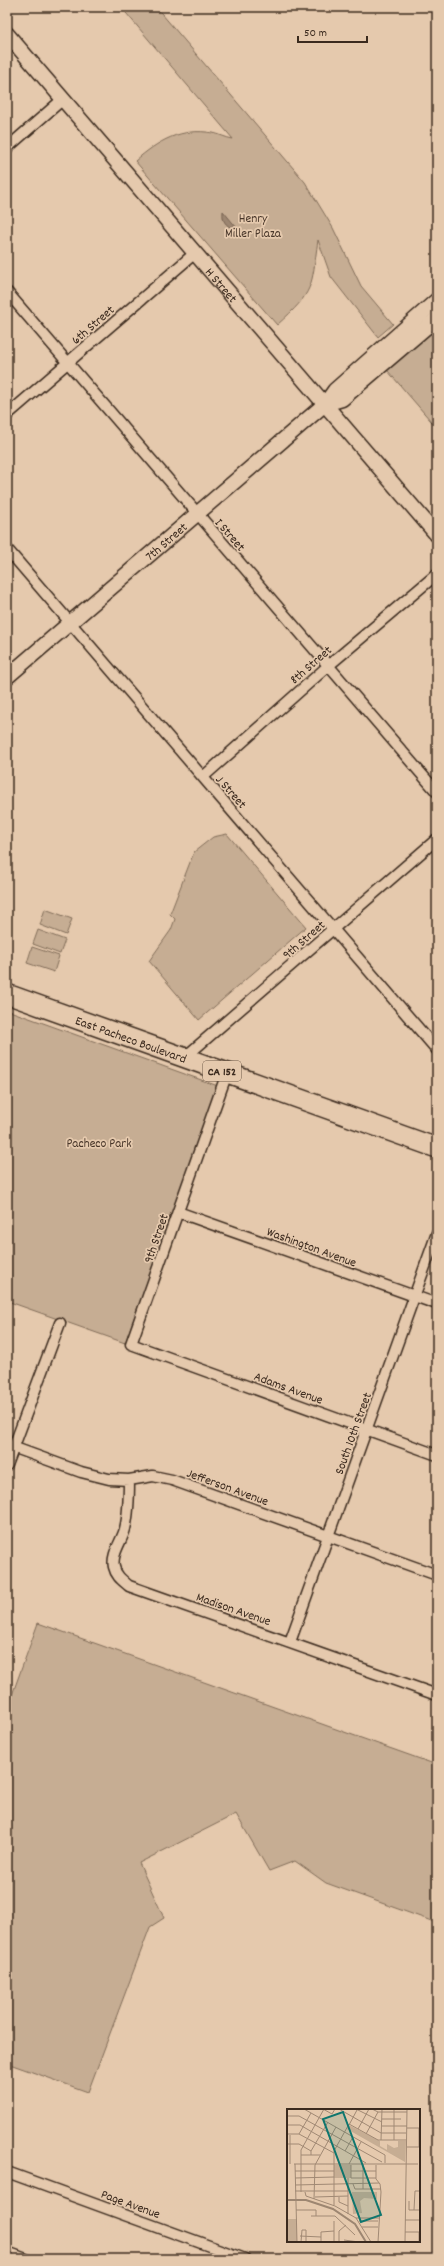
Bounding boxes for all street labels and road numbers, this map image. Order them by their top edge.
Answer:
street label: H Street [199,264,241,308]
street label: 6th Street [68,302,120,350]
street label: I Street [209,515,249,557]
street label: 7th Street [142,519,193,566]
street label: 8th Street [286,642,337,690]
street label: J Street [210,772,250,814]
street label: 9th Street [279,917,330,965]
street label: East Pacheco Boulevard [72,1012,189,1070]
road number: CA 152 [203,1061,241,1081]
street label: 9th Street [140,1211,175,1266]
street label: Washington Avenue [264,1223,359,1273]
street label: Adams Avenue [251,1368,326,1411]
street label: South 10th Street [331,1390,378,1478]
street label: Jefferson Avenue [184,1465,271,1512]
street label: Madison Avenue [193,1589,273,1632]
street label: Page Avenue [98,2186,163,2225]

